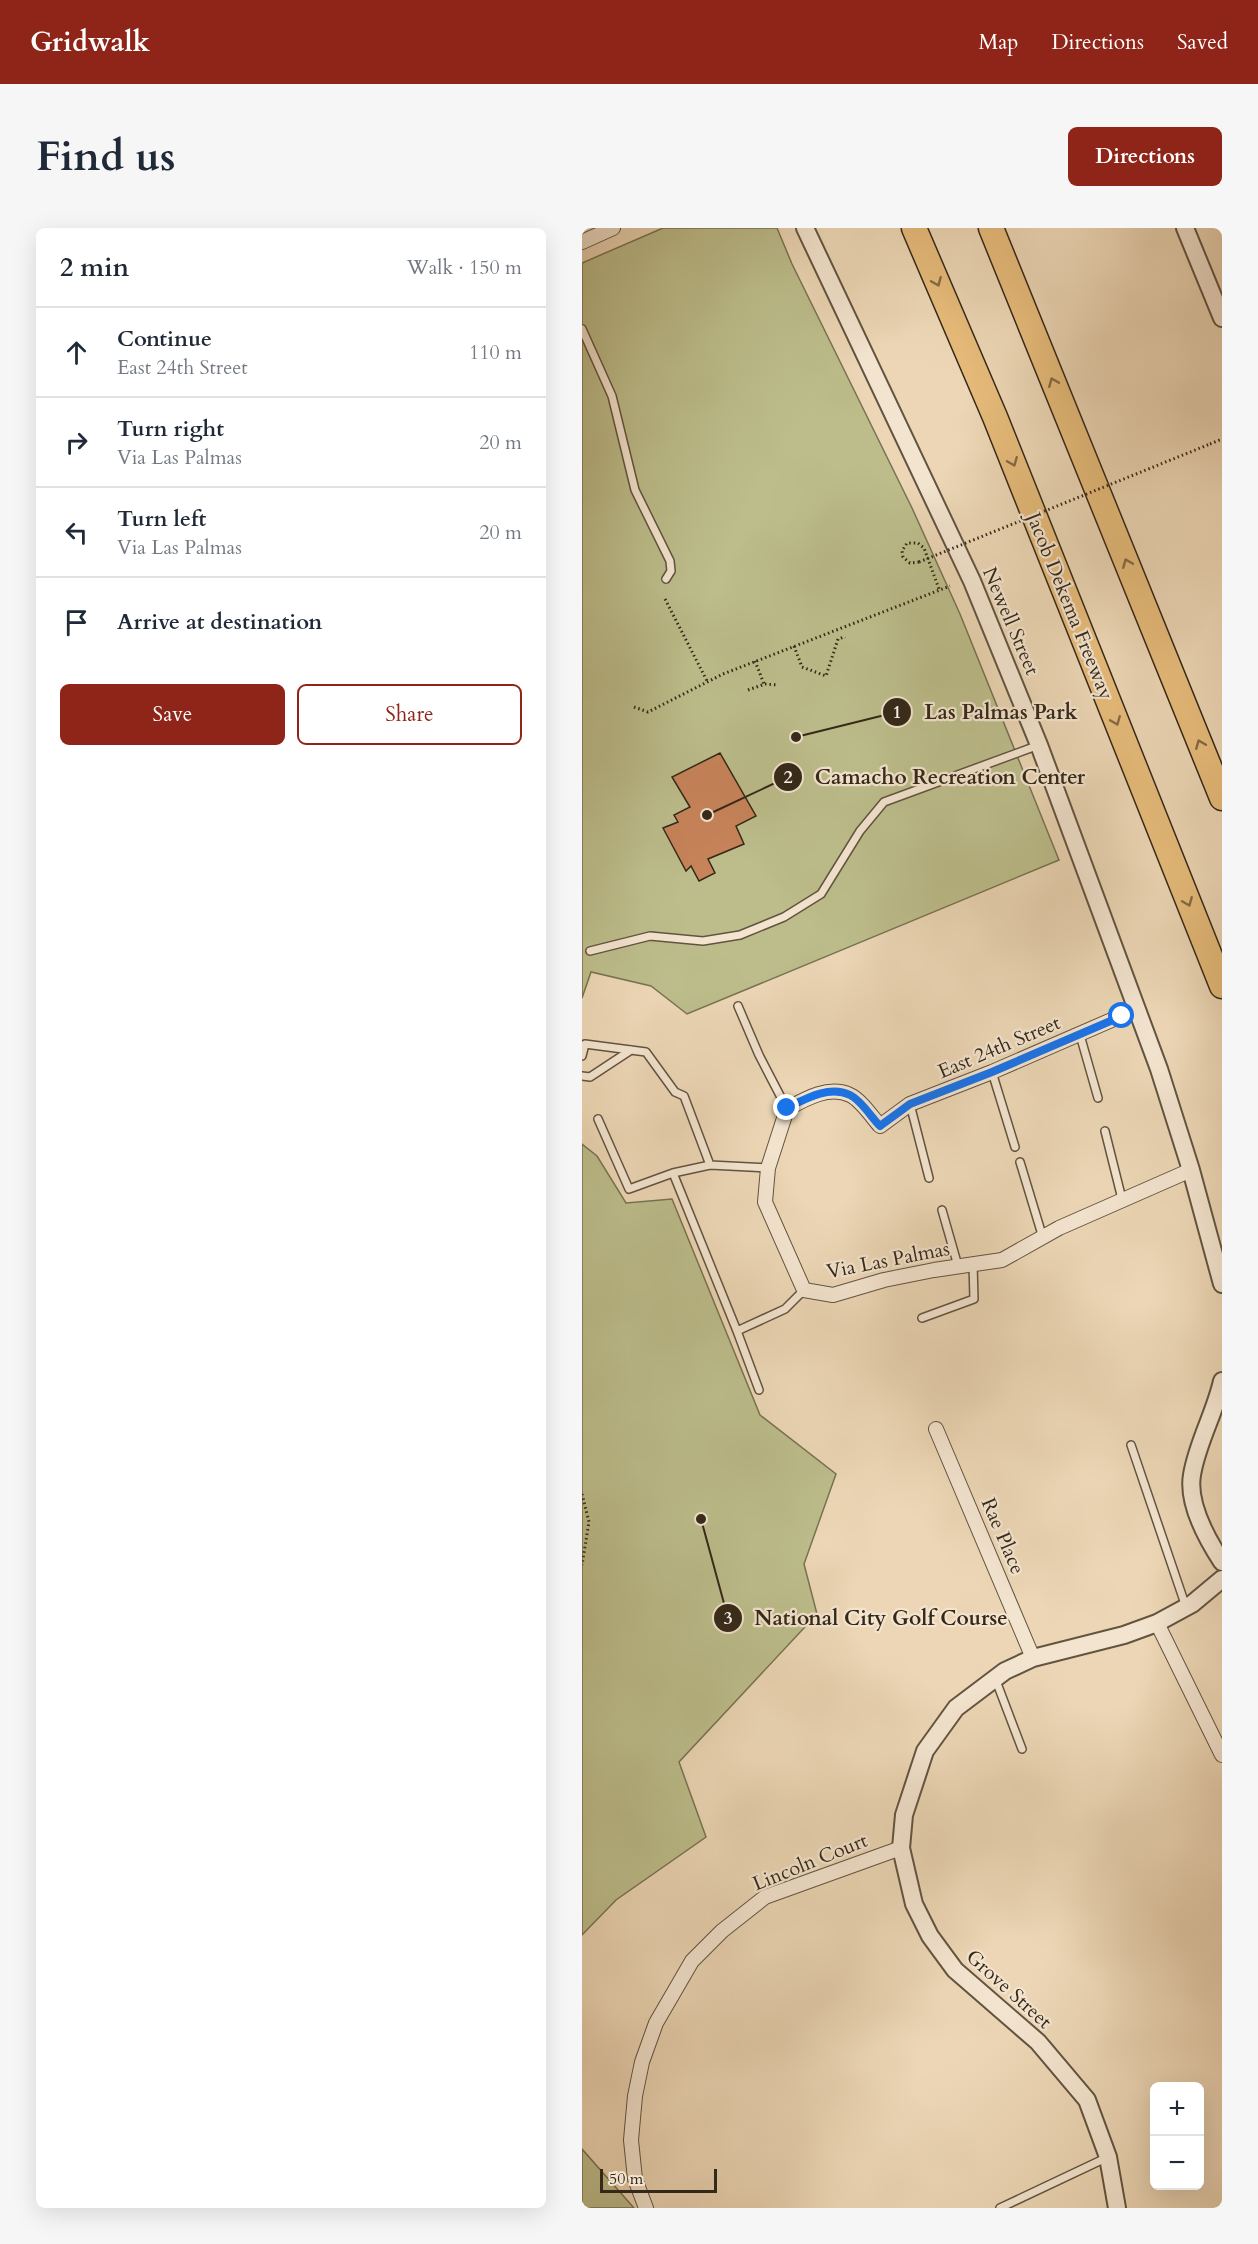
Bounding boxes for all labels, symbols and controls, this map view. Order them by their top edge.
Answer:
text: Gridwalk [30,23,150,61]
text: Map [978,28,1018,57]
text: Directions [1051,28,1144,57]
text: Saved [1177,28,1228,57]
button: Directions [1068,127,1222,186]
text: Find us [36,128,176,185]
text: 2 min [60,250,129,285]
text: Walk · 150 m [407,254,522,281]
one-way arrow [930,275,942,286]
text: Continue [117,324,212,354]
icon: ahead [60,336,93,369]
text: 110 m [469,339,522,366]
text: East 24th Street [117,354,248,381]
one-way arrow [1048,378,1060,389]
text: Turn right [117,414,224,444]
icon: right [60,426,93,459]
text: 20 m [479,429,522,456]
text: Via Las Palmas [117,444,242,471]
one-way arrow [1005,456,1018,466]
text: Turn left [117,504,206,534]
street label: Jacob Dekema Freeway [1019,506,1120,704]
icon: left [60,516,93,549]
text: 20 m [479,519,522,546]
text: Via Las Palmas [117,534,242,561]
one-way arrow [1122,558,1134,569]
street label: Newell Street [976,563,1046,680]
icon: arrive [60,606,93,639]
text: Arrive at destination [117,607,322,637]
button: Save [60,684,285,745]
button: Share [297,684,522,745]
callout: Las Palmas Park [882,692,1090,731]
text: Las Palmas Park [924,698,1078,727]
text: 1 [892,700,902,725]
one-way arrow [1109,715,1121,726]
one-way arrow [1195,739,1207,750]
callout: Camacho Recreation Center [773,757,1098,796]
text: Camacho Recreation Center [815,763,1086,792]
text: 2 [783,765,793,790]
one-way arrow [1181,896,1193,907]
route start [1108,1002,1134,1028]
street label: East 24th Street [934,1009,1065,1085]
route end [773,1094,799,1120]
street label: Via Las Palmas [824,1235,952,1285]
street label: Rae Place [975,1494,1031,1578]
callout: National City Golf Course [713,1598,1020,1637]
text: National City Golf Course [754,1604,1008,1633]
text: 3 [723,1606,733,1631]
street label: Lincoln Court [749,1826,872,1897]
street label: Grove Street [960,1943,1058,2035]
map controls [1150,2082,1204,2190]
button: + [1150,2082,1204,2136]
button: − [1150,2136,1204,2190]
scale bar [600,2166,717,2194]
text: 50 m [609,2168,643,2190]

